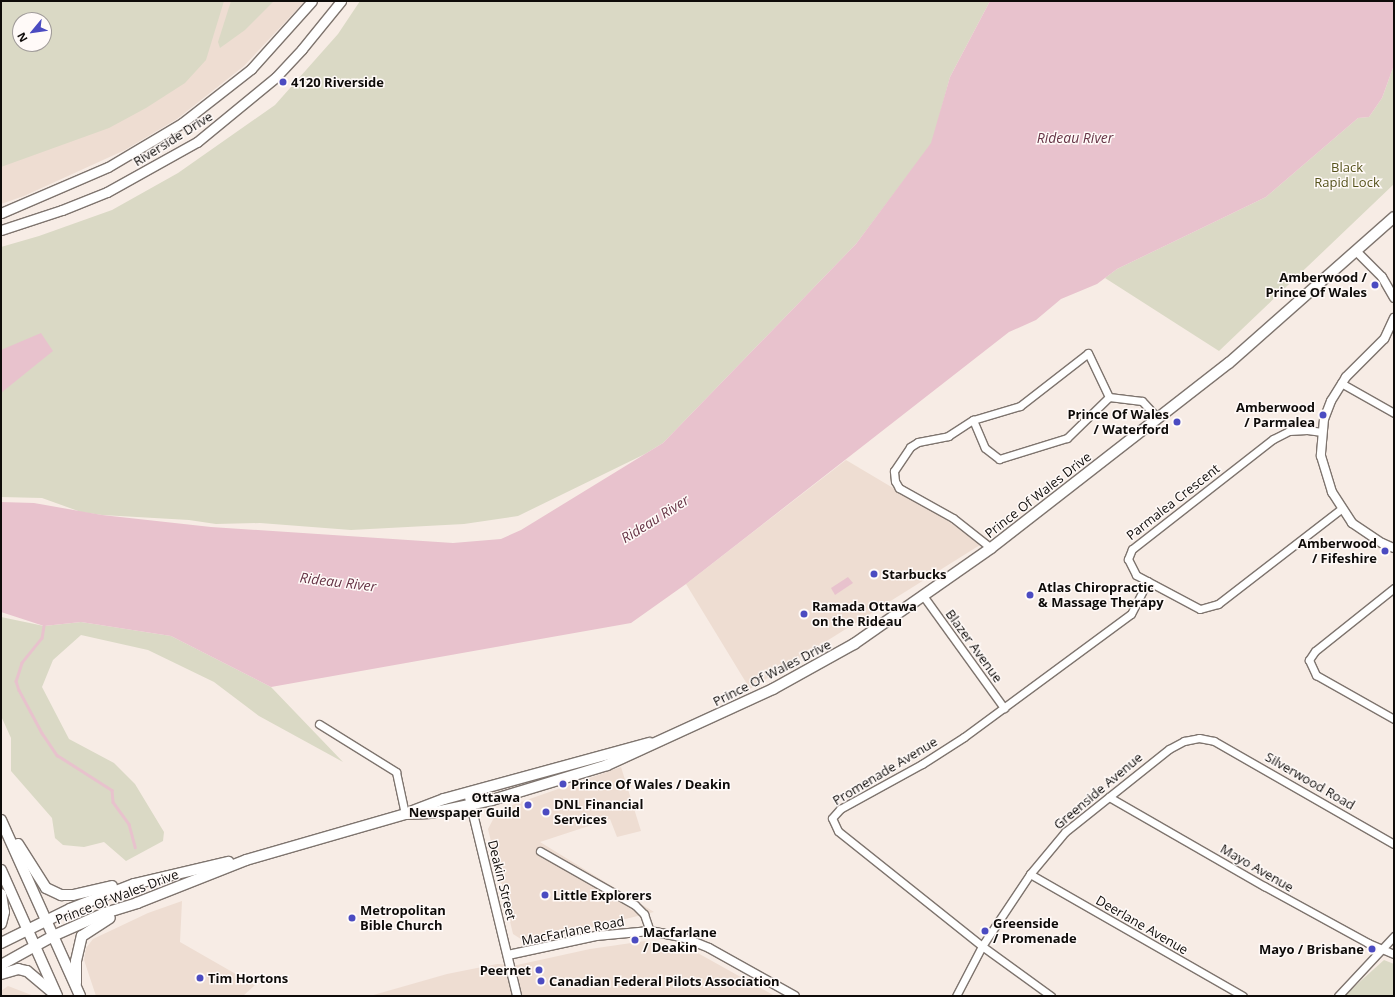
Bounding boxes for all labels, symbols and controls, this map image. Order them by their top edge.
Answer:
north arrow [12,12,52,52]
text: N [13,30,31,45]
place label: 4120 Riverside [291,74,384,90]
marker: 4120 Riverside [278,77,288,87]
street label: Riverside Drive [131,108,215,170]
water label: Rideau River [1037,130,1113,146]
park label: Black Rapid Lock [1314,160,1380,191]
place label: Amberwood / Prince Of Wales [1265,270,1367,301]
marker: Amberwood / Prince Of Wales [1370,280,1380,290]
place label: Amberwood / Parmalea [1236,400,1315,431]
place label: Prince Of Wales / Waterford [1067,407,1169,438]
marker: Amberwood / Parmalea [1318,410,1328,420]
marker: Prince Of Wales / Waterford [1172,417,1182,427]
street label: Prince Of Wales Drive [982,449,1094,541]
street label: Parmalea Crescent [1123,461,1223,543]
water label: Rideau River [618,492,692,546]
place label: Amberwood / Fifeshire [1298,536,1377,567]
marker: Amberwood / Fifeshire [1380,546,1390,556]
place label: Starbucks [882,566,947,582]
water label: Rideau River [299,569,377,595]
marker: Starbucks [869,569,879,579]
place label: Atlas Chiropractic & Massage Therapy [1038,580,1164,611]
marker: Atlas Chiropractic & Massage Therapy [1025,590,1035,600]
place label: Ramada Ottawa on the Rideau [812,599,917,630]
street label: Blazer Avenue [942,607,1006,685]
marker: Ramada Ottawa on the Rideau [799,609,809,619]
street label: Prince Of Wales Drive [710,636,834,710]
street label: Promenade Avenue [830,734,940,808]
street label: Greenside Avenue [1051,749,1145,833]
street label: Silverwood Road [1262,749,1358,813]
place label: Prince Of Wales / Deakin [571,776,730,792]
marker: Prince Of Wales / Deakin [558,779,568,789]
place label: Ottawa Newspaper Guild [409,790,520,821]
place label: DNL Financial Services [554,797,643,828]
marker: Ottawa Newspaper Guild [523,800,533,810]
marker: DNL Financial Services [541,807,551,817]
street label: Deakin Street [485,838,519,922]
street label: Mayo Avenue [1218,841,1296,895]
street label: Prince Of Wales Drive [53,866,181,928]
place label: Little Explorers [553,887,652,903]
marker: Little Explorers [540,890,550,900]
street label: Deerlane Avenue [1093,892,1191,958]
place label: Metropolitan Bible Church [360,903,446,934]
marker: Metropolitan Bible Church [347,913,357,923]
street label: MacFarlane Road [520,913,626,949]
place label: Greenside / Promenade [993,916,1077,947]
place label: Macfarlane / Deakin [643,925,717,956]
marker: Greenside / Promenade [980,926,990,936]
marker: Macfarlane / Deakin [630,935,640,945]
place label: Mayo / Brisbane [1259,941,1364,957]
marker: Mayo / Brisbane [1367,944,1377,954]
place label: Peernet [480,962,531,978]
marker: Peernet [534,965,544,975]
place label: Tim Hortons [208,970,288,986]
marker: Tim Hortons [195,973,205,983]
place label: Canadian Federal Pilots Association [549,973,780,989]
marker: Canadian Federal Pilots Association [536,976,546,986]

